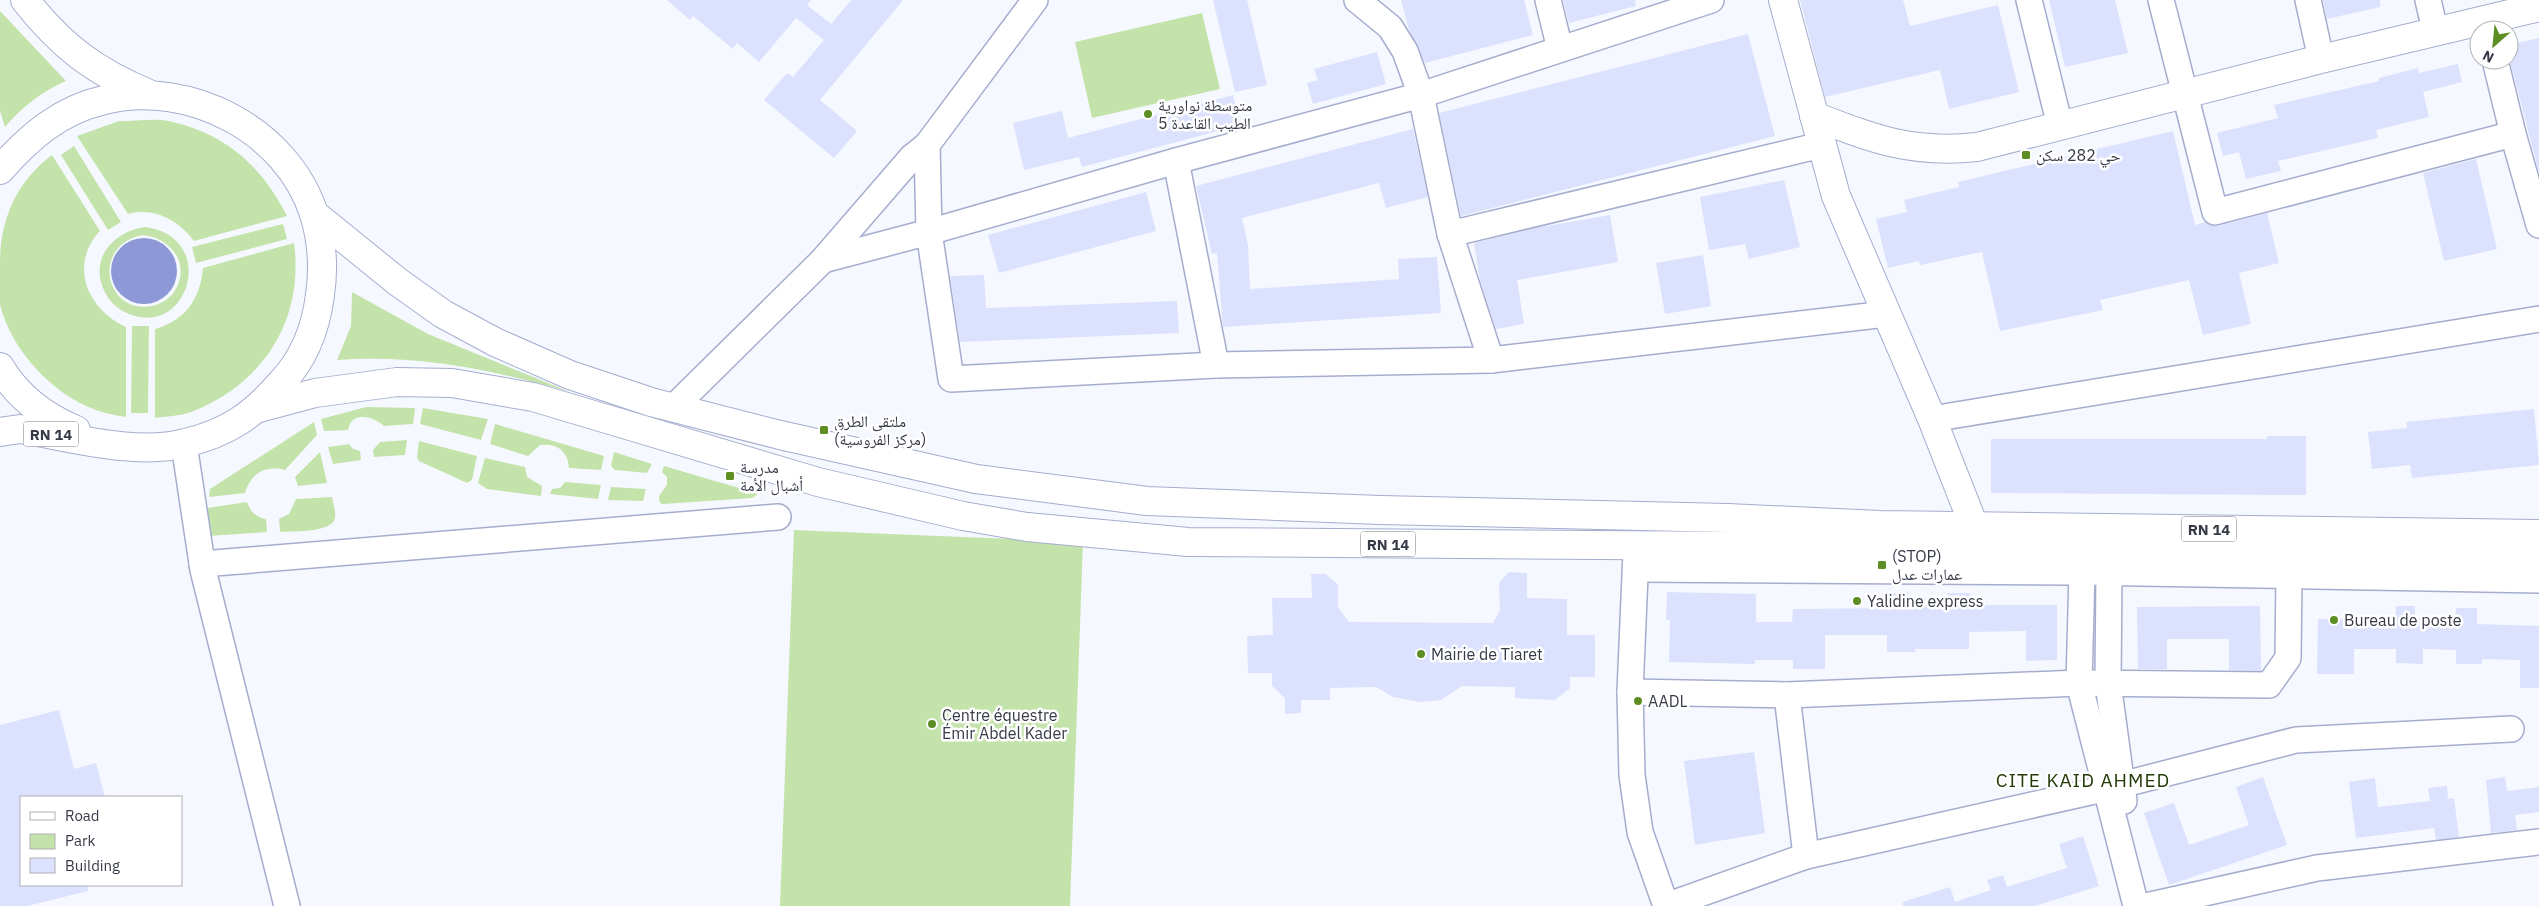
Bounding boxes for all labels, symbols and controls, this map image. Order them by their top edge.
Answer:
north arrow [2469,20,2519,70]
text: N [2479,46,2497,67]
place label: متوسطة نواورية الطيب القاعدة 5 [1158,95,1252,133]
marker: متوسطة نواورية الطيب القاعدة 5 [1142,108,1154,120]
place label: حي 282 سكن [2036,145,2121,168]
marker: حي 282 سكن [2020,149,2032,161]
place label: ملتقى الطرق (مركز الفروسية) [834,411,926,449]
road number: RN 14 [23,422,78,446]
marker: ملتقى الطرق (مركز الفروسية) [818,424,830,436]
place label: مدرسة أشبال الأمة [740,457,803,496]
marker: مدرسة أشبال الأمة [724,470,736,482]
road number: RN 14 [2182,516,2236,542]
road number: RN 14 [1360,532,1416,556]
place label: (STOP) عمارات عدل [1892,546,1962,585]
marker: (STOP) عمارات عدل [1876,559,1888,571]
place label: Yalidine express [1867,591,1984,611]
marker: Yalidine express [1851,595,1863,607]
place label: Bureau de poste [2344,610,2462,630]
marker: Bureau de poste [2328,614,2340,626]
place label: Mairie de Tiaret [1431,644,1543,664]
marker: Mairie de Tiaret [1415,648,1427,660]
place label: AADL [1648,691,1688,711]
marker: AADL [1632,695,1644,707]
place label: Centre équestre Émir Abdel Kader [942,705,1067,743]
marker: Centre équestre Émir Abdel Kader [926,718,938,730]
district label: CITE KAID AHMED [1996,768,2170,792]
legend [20,796,182,886]
text: Road [65,806,100,825]
text: Park [65,831,95,850]
text: Building [65,856,120,875]

